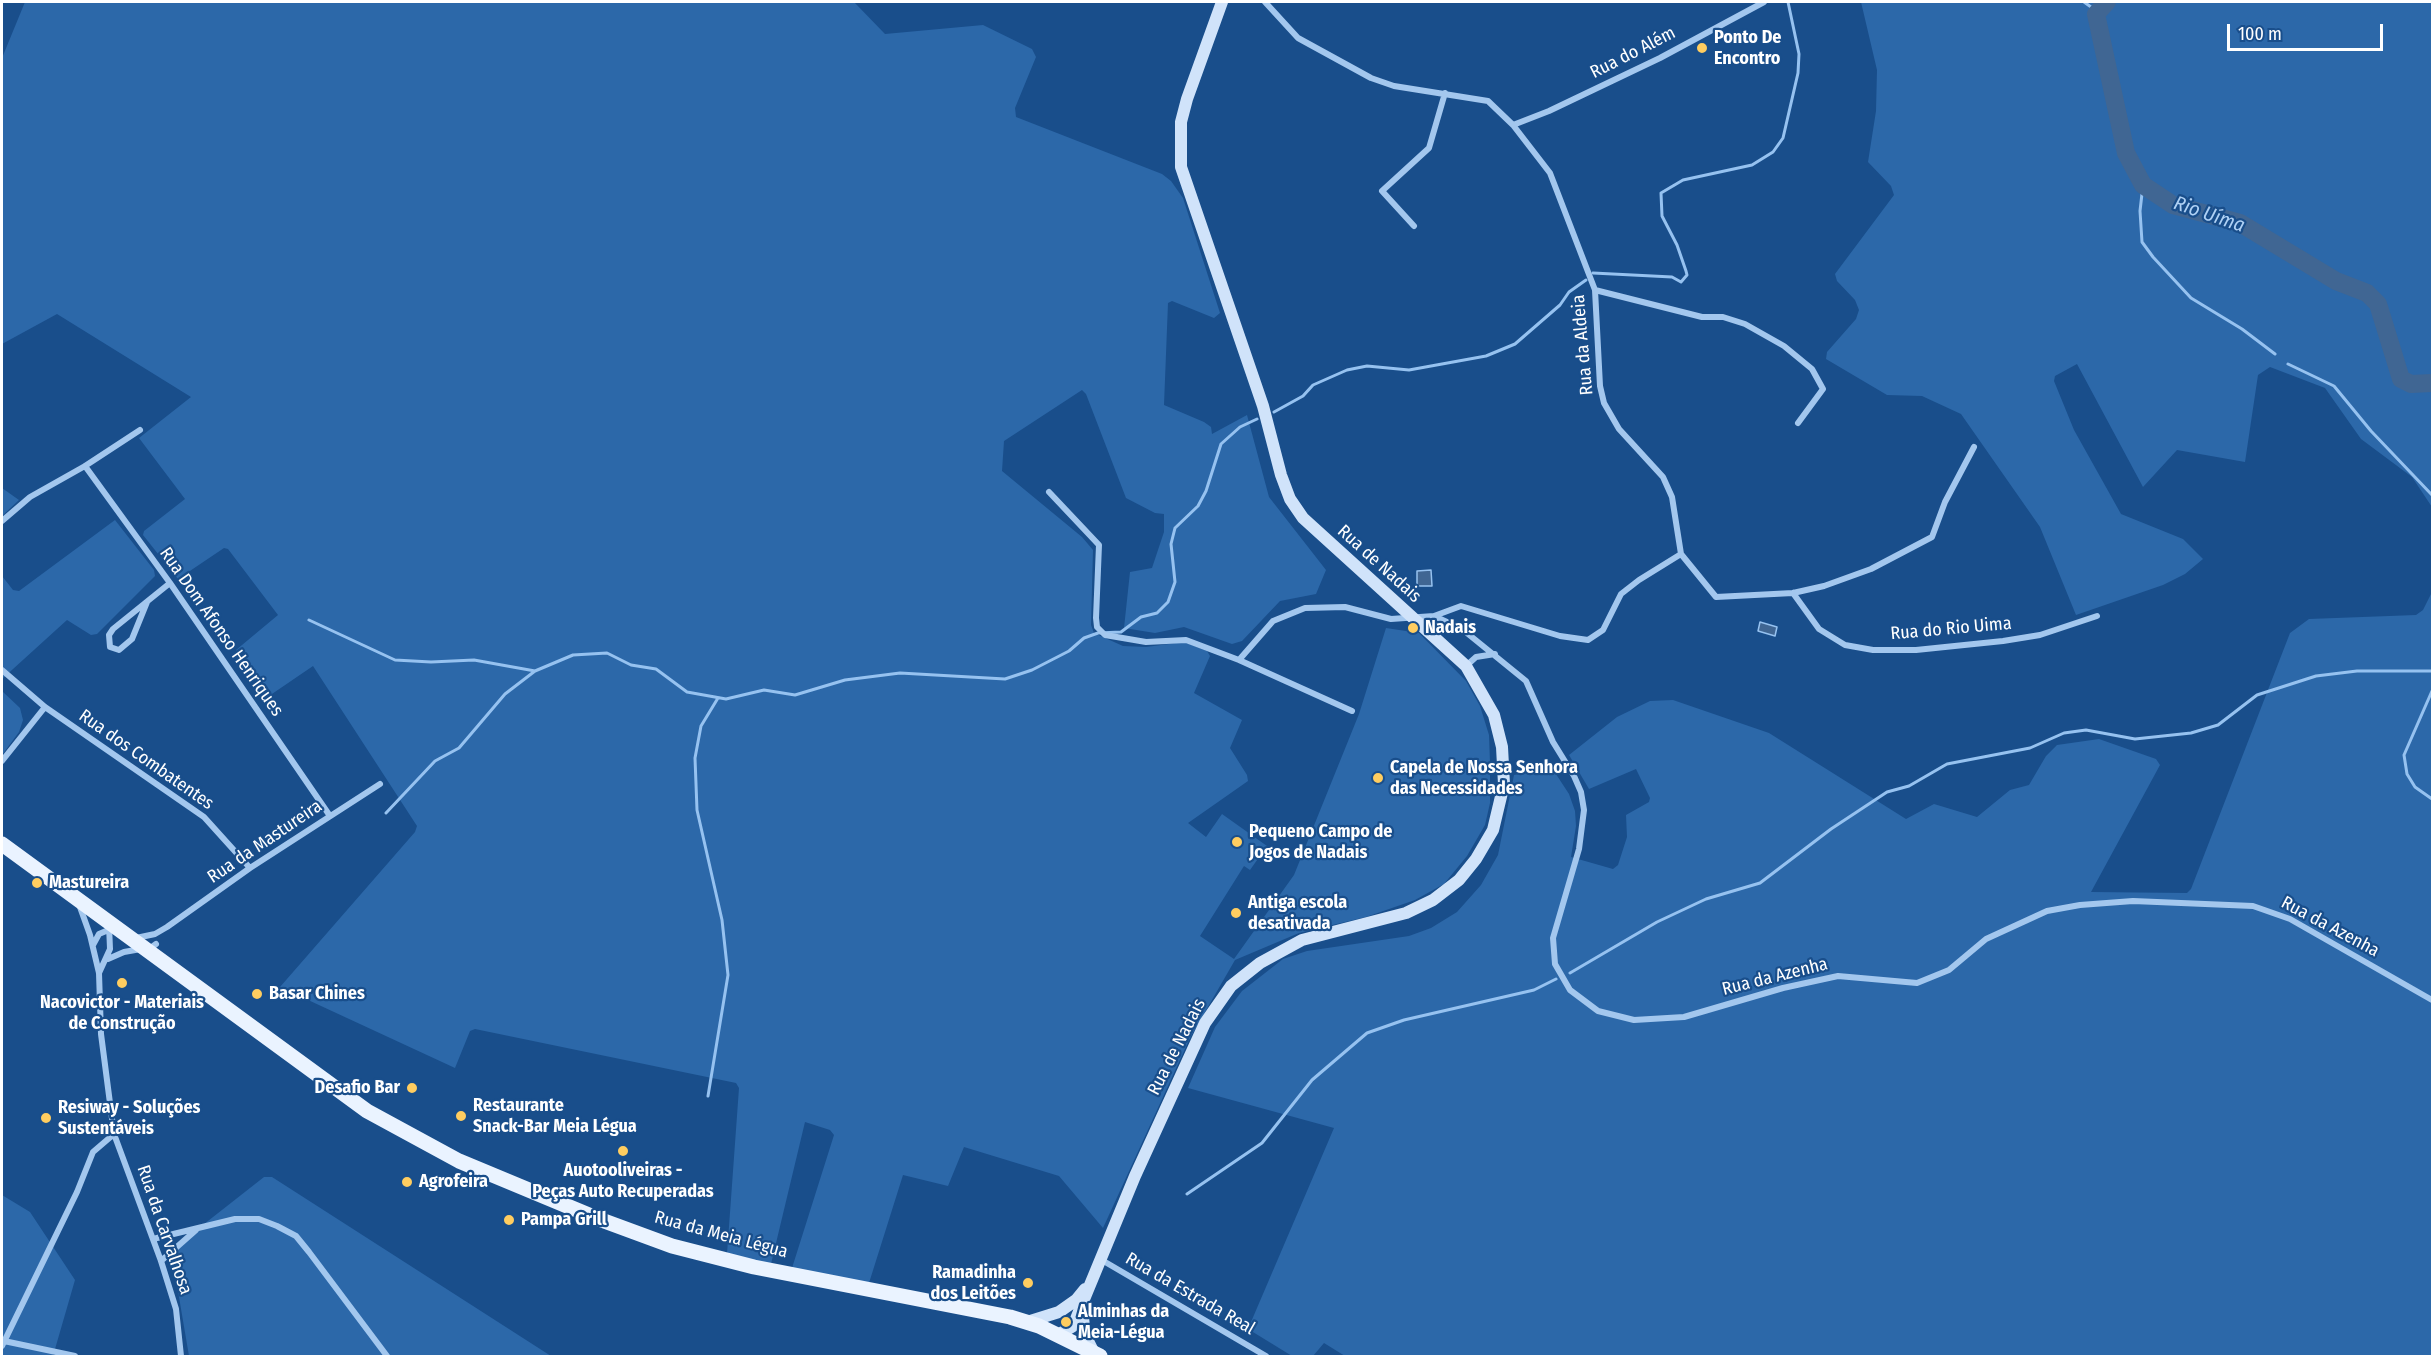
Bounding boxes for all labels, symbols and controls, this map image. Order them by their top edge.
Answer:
scale bar [2230,12,2386,50]
street label: Rua do Além [1587,22,1679,84]
text: 100 m [2238,23,2282,45]
place label: Ponto De Encontro [1714,27,1781,70]
marker: Ponto De Encontro [1695,41,1709,55]
water label: Rio Uíma [2170,192,2248,238]
street label: Rua da Aldeia [1568,294,1598,396]
street label: Rua de Nadais [1333,521,1425,607]
street label: Rua Dom Afonso Henriques [154,543,288,721]
street label: Rua do Rio Uima [1890,613,2012,645]
place label: Nadais [1425,617,1476,639]
marker: Nadais [1406,621,1420,635]
street label: Rua dos Combatentes [74,705,218,815]
place label: Capela de Nossa Senhora das Necessidades [1390,757,1578,800]
marker: Capela de Nossa Senhora das Necessidades [1371,771,1385,785]
street label: Rua da Mastureira [204,796,326,888]
place label: Pequeno Campo de Jogos de Nadais [1249,821,1392,864]
marker: Pequeno Campo de Jogos de Nadais [1230,835,1244,849]
place label: Mastureira [49,872,129,894]
marker: Mastureira [30,876,44,890]
place label: Antiga escola desativada [1248,892,1347,934]
street label: Rua da Azenha [2277,892,2383,962]
marker: Antiga escola desativada [1229,906,1243,920]
street label: Rua da Azenha [1720,953,1830,1001]
marker: Nacovictor - Materiais de Construção [115,976,129,990]
place label: Basar Chines [269,983,365,1005]
marker: Basar Chines [250,987,264,1001]
place label: Nacovictor - Materiais de Construção [40,992,204,1034]
street label: Rua de Nadais [1143,995,1211,1099]
place label: Desafio Bar [315,1077,400,1099]
marker: Desafio Bar [405,1081,419,1095]
place label: Restaurante Snack-Bar Meia Légua [473,1095,637,1138]
place label: Resiway - Soluções Sustentáveis [58,1097,200,1140]
marker: Restaurante Snack-Bar Meia Légua [454,1109,468,1123]
marker: Resiway - Soluções Sustentáveis [39,1111,53,1125]
marker: Auotooliveiras - Peças Auto Recuperadas [616,1144,630,1158]
place label: Auotooliveiras - Peças Auto Recuperadas [532,1160,714,1202]
street label: Rua da Carvalhosa [132,1162,196,1298]
place label: Agrofeira [419,1171,488,1193]
marker: Agrofeira [400,1175,414,1189]
street label: Rua da Meia Légua [652,1207,790,1263]
place label: Pampa Grill [521,1209,607,1231]
marker: Pampa Grill [502,1213,516,1227]
street label: Rua da Estrada Real [1121,1248,1259,1340]
place label: Ramadinha dos Leitões [931,1262,1016,1304]
marker: Ramadinha dos Leitões [1021,1276,1035,1290]
place label: Alminhas da Meia-Légua [1078,1301,1169,1344]
marker: Alminhas da Meia-Légua [1059,1315,1073,1329]

